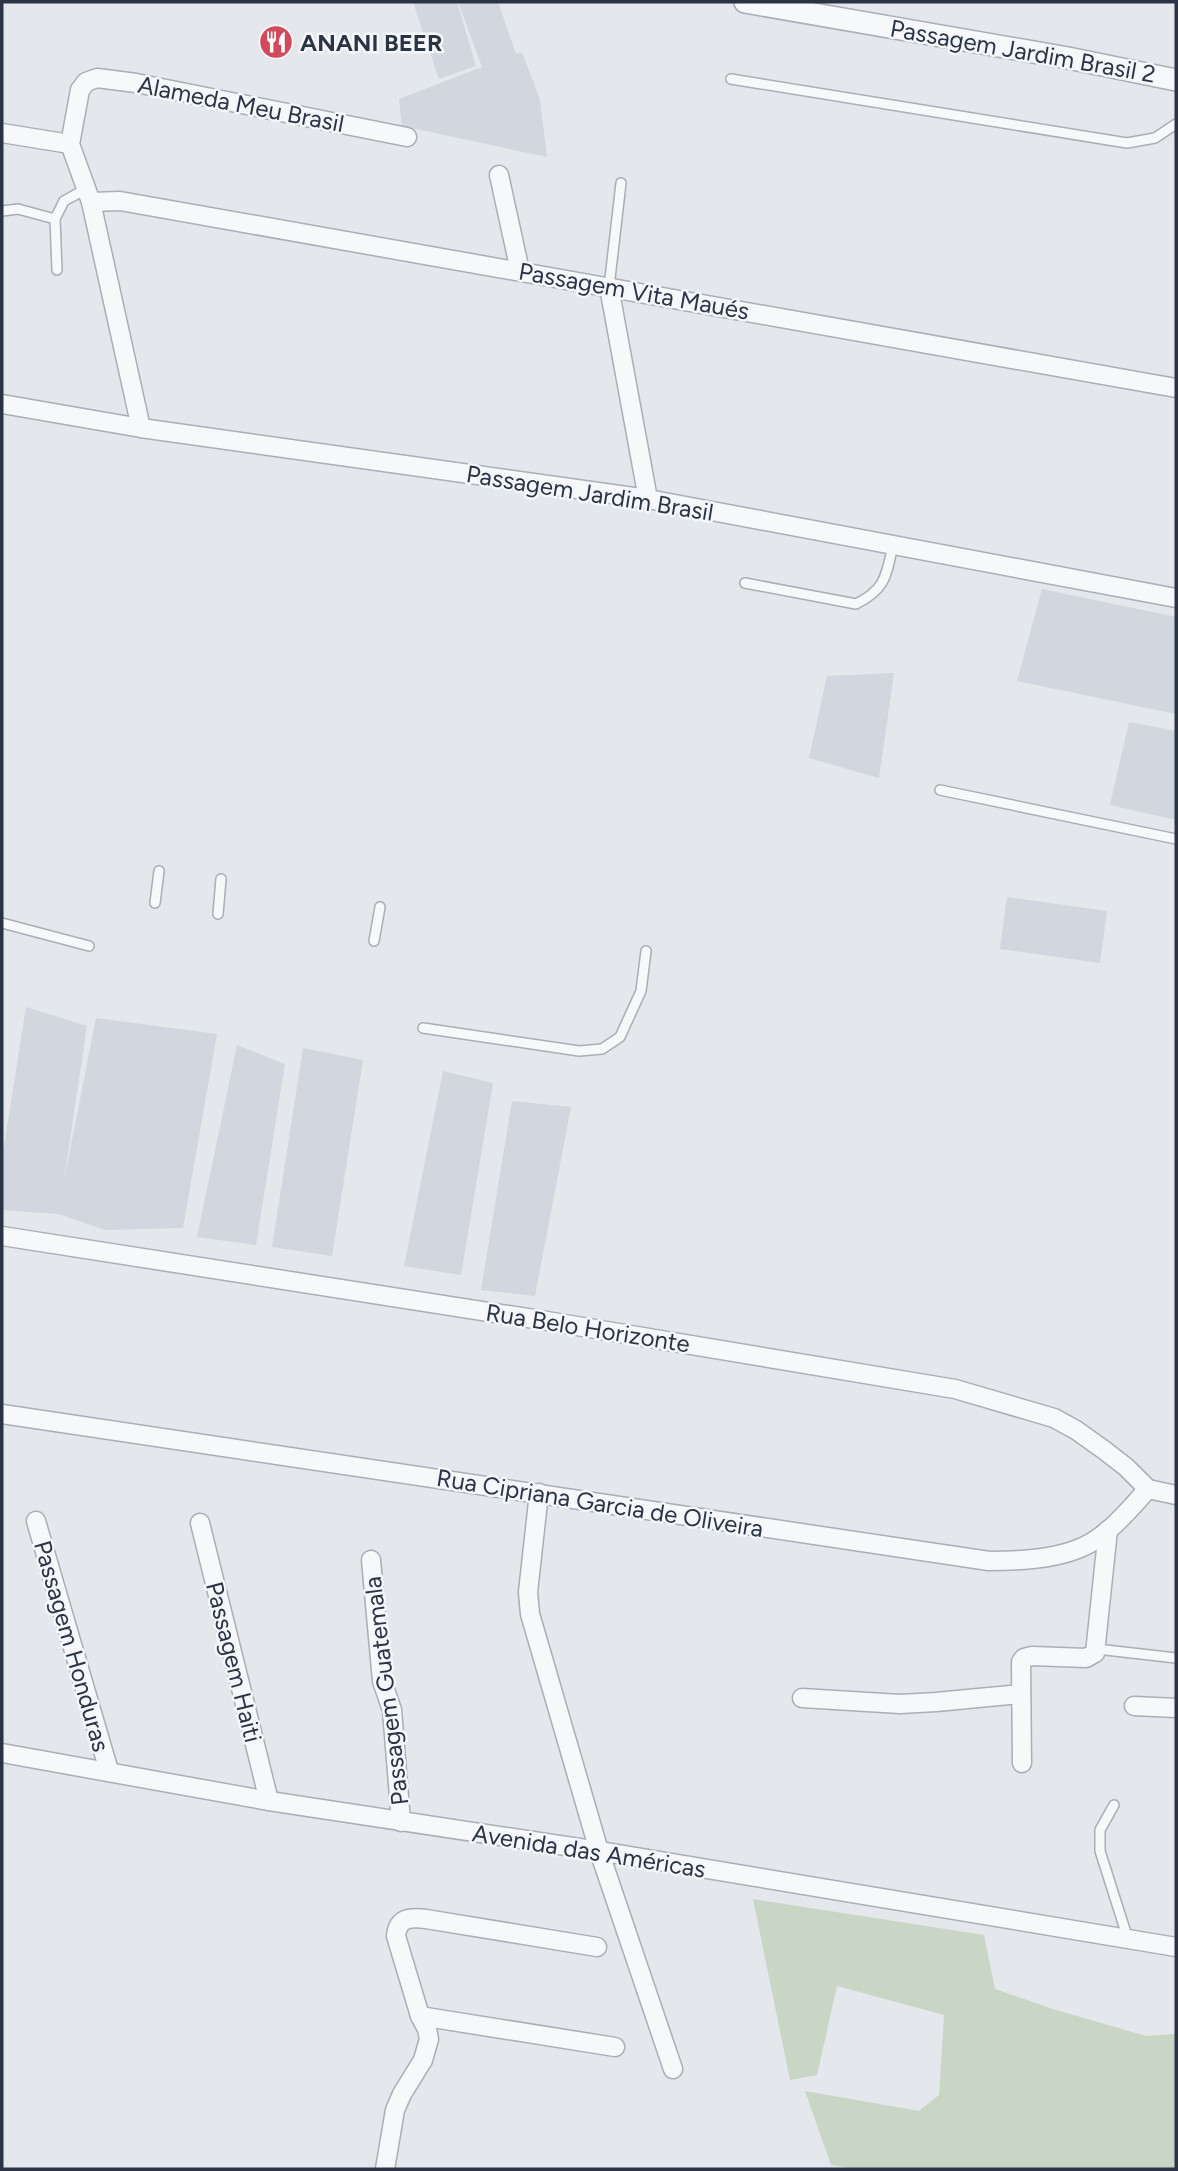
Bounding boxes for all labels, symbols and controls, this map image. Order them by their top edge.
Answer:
street label: Passagem Jardim Brasil 2 [888,13,1158,89]
restaurant icon: ANANI BEER [257,23,295,61]
place label: ANANI BEER [300,28,442,57]
street label: Alameda Meu Brasil [135,70,347,138]
street label: Passagem Vita Maués [516,256,752,326]
street label: Passagem Jardim Brasil [464,459,716,527]
street label: Rua Belo Horizonte [484,1298,692,1358]
street label: Rua Cipriana Garcia de Oliveira [435,1463,765,1543]
street label: Passagem Honduras [28,1537,116,1755]
street label: Passagem Guatemala [358,1575,414,1807]
street label: Passagem Haiti [200,1579,268,1745]
street label: Avenida das Américas [470,1818,708,1884]

